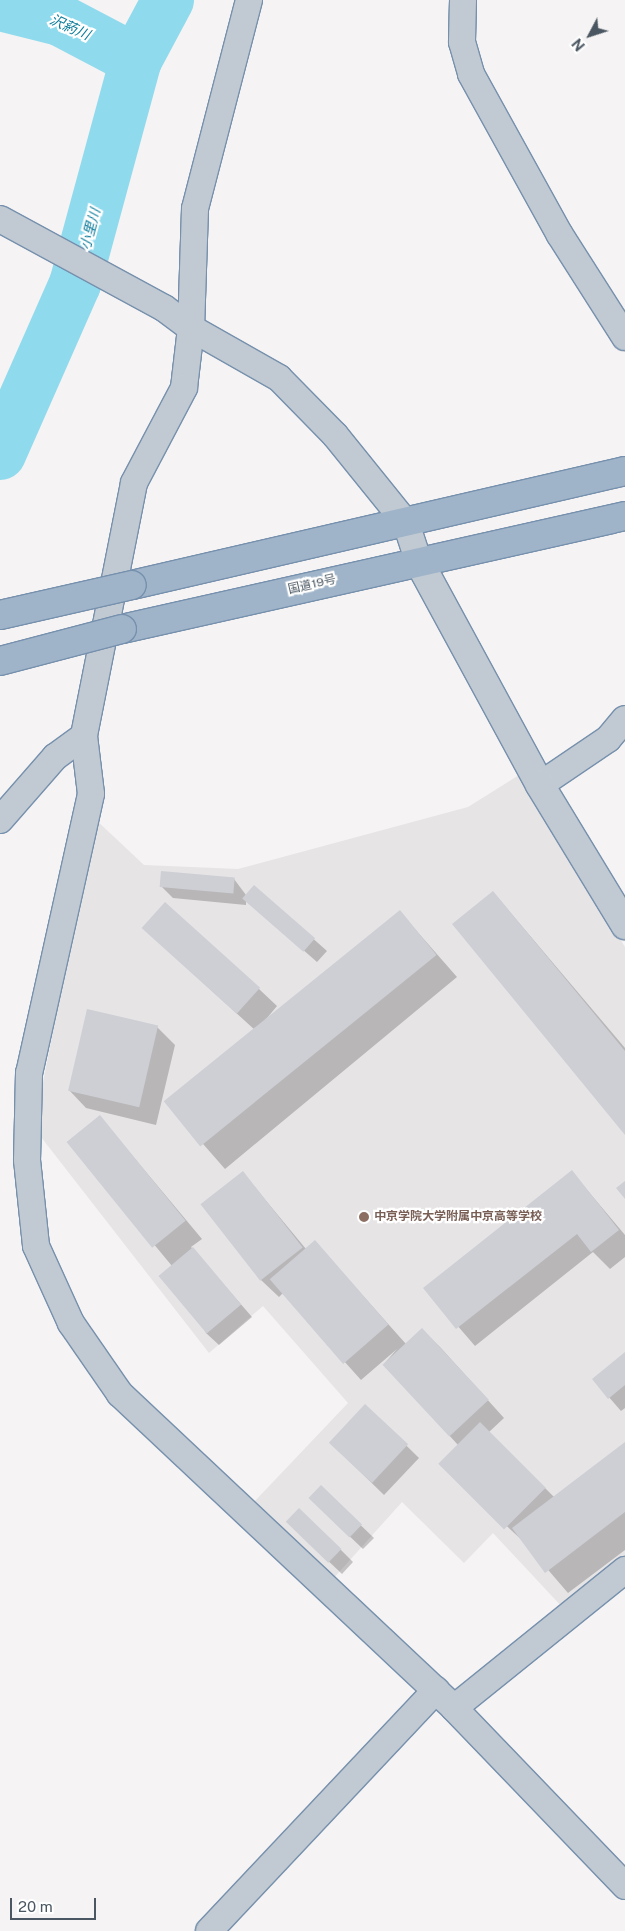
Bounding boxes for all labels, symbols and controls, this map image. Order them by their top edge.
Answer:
north arrow [565,10,615,60]
water label: 沢葯川 [47,11,93,43]
text: N [569,35,588,54]
water label: 小里川 [76,207,104,251]
street label: 国道19号 [287,573,337,597]
place label: 中京学院大学附属中京高等学校 [374,1210,542,1224]
marker: 中京学院大学附属中京高等学校 [358,1211,370,1223]
scale bar [12,1888,99,1920]
text: 20 m [18,1898,53,1915]

